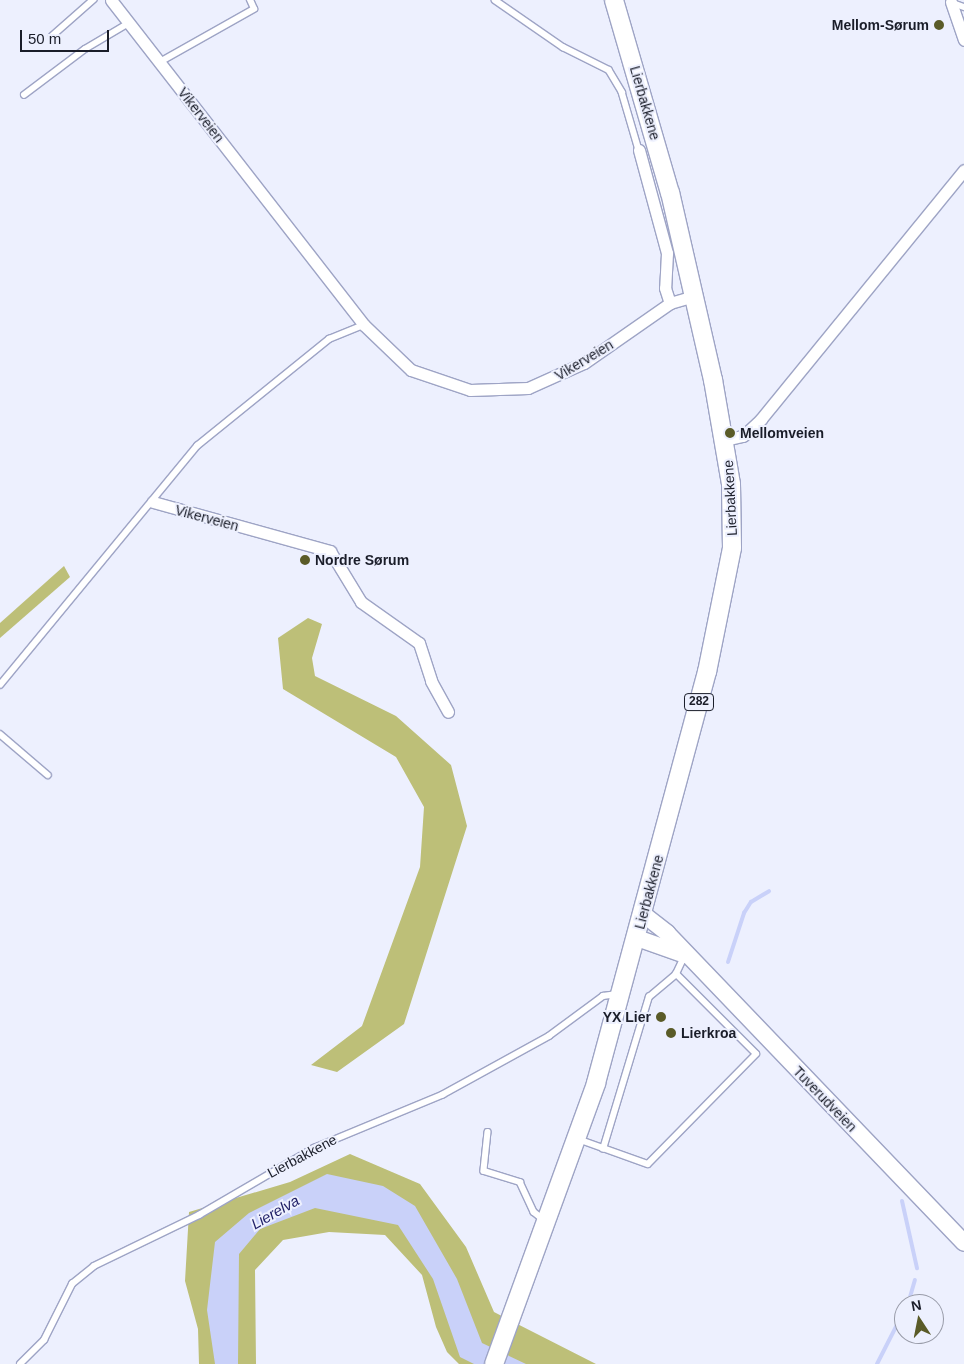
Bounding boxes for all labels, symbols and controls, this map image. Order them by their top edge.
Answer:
place label: Mellom-Sørum [832,17,929,33]
marker: Mellom-Sørum [933,19,945,31]
scale bar [22,20,111,52]
text: 50 m [28,30,61,47]
street label: Lierbakkene [626,64,664,142]
street label: Vikerveien [174,84,228,146]
street label: Vikerveien [552,336,616,384]
place label: Mellomveien [740,425,824,441]
marker: Mellomveien [724,427,736,439]
street label: Lierbakkene [720,459,740,537]
street label: Vikerveien [173,501,241,535]
place label: Nordre Sørum [315,552,409,568]
marker: Nordre Sørum [299,554,311,566]
road number: 282 [683,692,715,712]
street label: Lierbakkene [631,853,667,931]
place label: YX Lier [603,1009,651,1025]
marker: YX Lier [655,1011,667,1023]
place label: Lierkroa [681,1025,736,1041]
marker: Lierkroa [665,1027,677,1039]
street label: Tuverudveien [790,1063,860,1135]
street label: Lierbakkene [264,1131,340,1181]
water label: Lierelva [248,1191,302,1233]
north arrow [894,1294,944,1344]
text: N [910,1296,923,1314]

